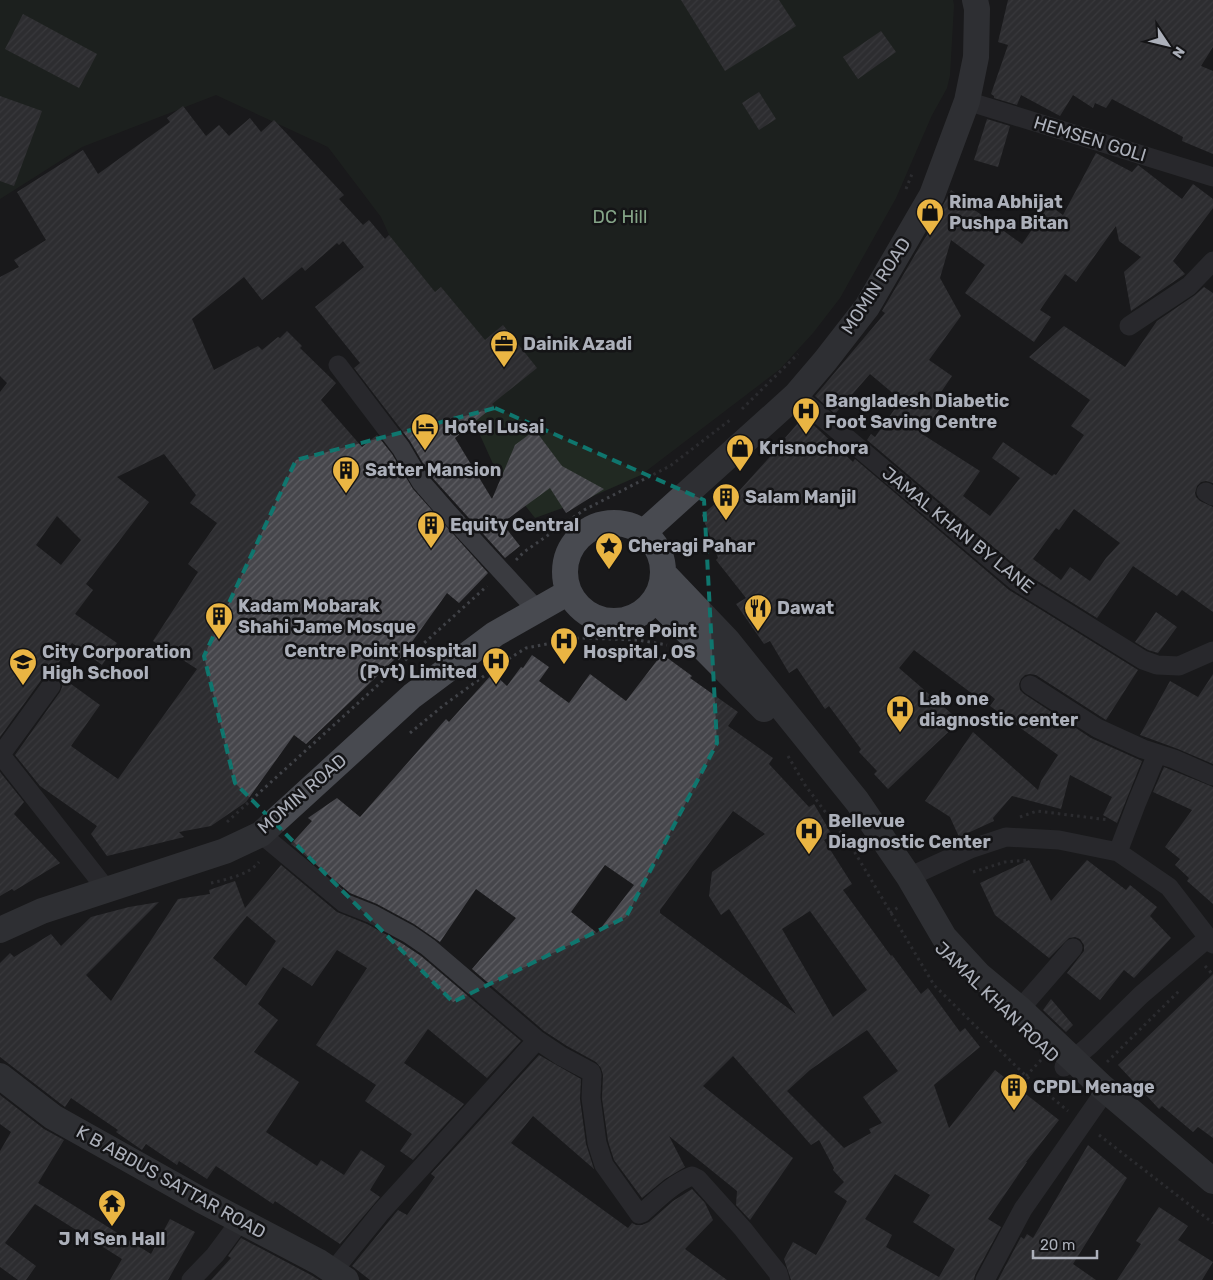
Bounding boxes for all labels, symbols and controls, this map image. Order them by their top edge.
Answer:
north arrow [1143,20,1193,70]
text: N [1168,43,1188,61]
street label: HEMSEN GOLI [1031,111,1149,167]
place label: Rima Abhijat Pushpa Bitan [949,191,1069,234]
shop icon: Rima Abhijat Pushpa Bitan [915,197,945,236]
park label: DC Hill [593,206,647,228]
street label: MOMIN ROAD [837,234,915,338]
office icon: Dainik Azadi [489,329,519,368]
place label: Dainik Azadi [523,333,632,355]
place label: Bangladesh Diabetic Foot Saving Centre [825,390,1010,433]
hospital icon: Bangladesh Diabetic Foot Saving Centre [791,396,821,435]
hotel icon: Hotel Lusai [410,412,440,451]
place label: Hotel Lusai [444,416,544,438]
shop icon: Krisnochora [725,433,755,472]
place label: Krisnochora [759,437,869,459]
building icon: Satter Mansion [331,455,361,494]
place label: Satter Mansion [365,459,501,481]
street label: JAMAL KHAN BY LANE [878,462,1038,598]
building icon: Salam Manjil [711,482,741,521]
place label: Salam Manjil [745,486,857,508]
building icon: Equity Central [416,510,446,549]
place label: Equity Central [450,514,579,536]
place icon: Cheragi Pahar [594,531,624,570]
place label: Cheragi Pahar [628,535,755,557]
restaurant icon: Dawat [743,593,773,632]
place label: Kadam Mobarak Shahi Jame Mosque [238,595,416,638]
place label: Dawat [777,597,834,619]
building icon: Kadam Mobarak Shahi Jame Mosque [204,601,234,640]
place label: Centre Point Hospital , OS [583,620,697,663]
hospital icon: Centre Point Hospital , OS [549,626,579,665]
place label: Centre Point Hospital (Pvt) Limited [284,640,477,683]
place label: City Corporation High School [42,641,191,684]
hospital icon: Centre Point Hospital (Pvt) Limited [481,646,511,685]
school or university icon: City Corporation High School [8,647,38,686]
place label: Lab one diagnostic center [919,688,1078,731]
hospital icon: Lab one diagnostic center [885,694,915,733]
street label: MOMIN ROAD [253,749,351,839]
place label: Bellevue Diagnostic Center [828,810,991,853]
hospital icon: Bellevue Diagnostic Center [794,816,824,855]
street label: JAMAL KHAN ROAD [930,937,1064,1067]
building icon: CPDL Menage [999,1072,1029,1111]
place label: CPDL Menage [1033,1076,1155,1098]
street label: K B ABDUS SATTAR ROAD [72,1121,270,1243]
temple icon: J M Sen Hall [97,1188,127,1227]
place label: J M Sen Hall [58,1228,166,1250]
scale bar [1033,1228,1097,1260]
text: 20 m [1040,1236,1075,1254]

